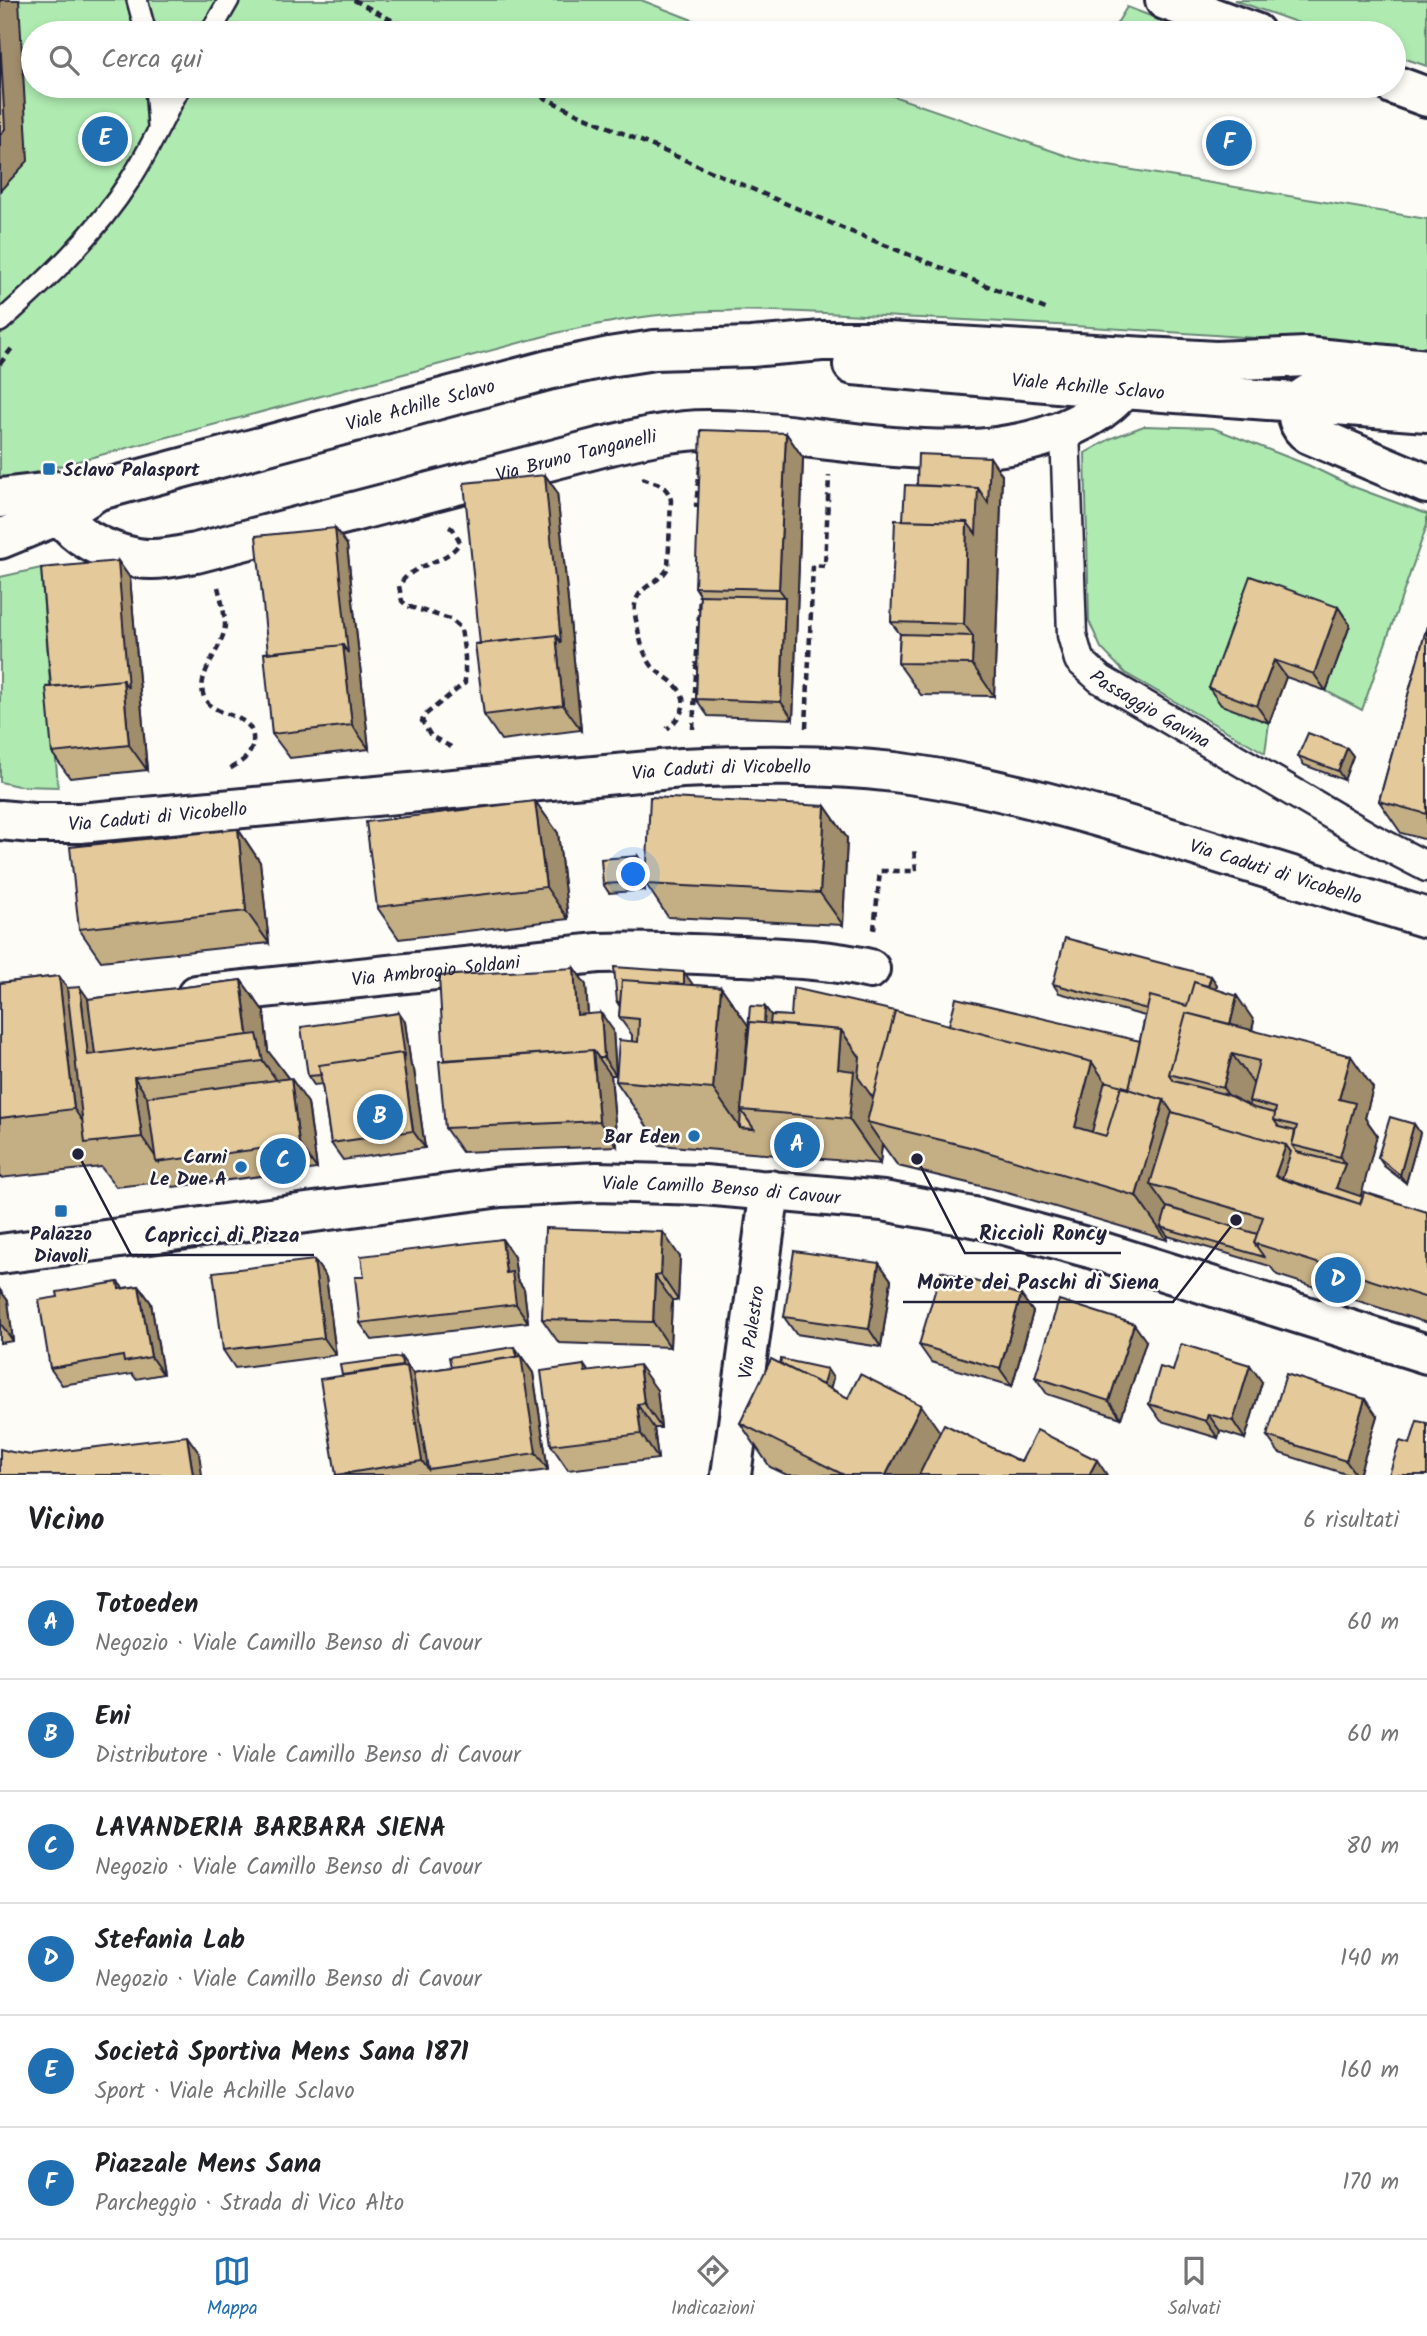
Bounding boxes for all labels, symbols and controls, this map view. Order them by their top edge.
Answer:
search box [21,21,1406,98]
text: Cerca qui [101,39,202,81]
icon: search [45,41,83,79]
pin: E [82,113,128,165]
pin: F [1206,117,1252,169]
street label: Viale Achille Sclavo [1010,366,1166,409]
street label: Viale Achille Sclavo [343,372,499,440]
street label: Via Bruno Tanganelli [493,422,660,491]
place label: Sclavo Palasport [63,456,200,486]
marker: Sclavo Palasport [41,461,57,477]
street label: Passaggio Gavina [1082,663,1216,758]
street label: Via Caduti di Vicobello [631,753,811,790]
street label: Via Caduti di Vicobello [68,795,248,840]
street label: Via Caduti di Vicobello [1185,832,1365,914]
your location [616,857,650,891]
street label: Via Ambrogio Soldani [350,948,523,996]
pin: B [357,1091,403,1143]
pin: A [774,1119,820,1171]
place label: Bar Eden [604,1123,680,1153]
marker: Bar Eden [686,1128,702,1144]
pin: C [260,1135,306,1187]
place label: Carni Le Due A [150,1143,228,1195]
marker: Carni Le Due A [233,1159,249,1175]
street label: Viale Camillo Benso di Cavour [601,1169,843,1214]
marker: Palazzo Diavoli [53,1203,69,1219]
callout: Riccioli Roncy [965,1211,1121,1253]
callout: Capricci di Pizza [131,1213,314,1255]
text: Riccioli Roncy [979,1218,1107,1251]
place label: Palazzo Diavoli [30,1220,92,1272]
text: Capricci di Pizza [145,1220,300,1253]
pin: D [1315,1254,1361,1306]
callout: Monte dei Paschi di Siena [903,1260,1173,1302]
text: Monte dei Paschi di Siena [917,1267,1159,1300]
street label: Via Palestro [731,1284,774,1381]
text: Vicino [28,1497,105,1545]
text: 6 risultati [1303,1503,1399,1539]
text: Totoeden [95,1584,198,1626]
text: A [44,1605,58,1641]
text: 60 m [1347,1605,1399,1641]
text: Negozio · Viale Camillo Benso di Cavour [95,1626,481,1662]
text: Eni [95,1696,131,1738]
text: B [44,1717,58,1753]
text: 60 m [1347,1717,1399,1753]
text: Distributore · Viale Camillo Benso di Cavour [95,1738,521,1774]
text: LAVANDERIA BARBARA SIENA [95,1808,446,1850]
text: C [44,1829,58,1865]
text: 80 m [1346,1829,1399,1865]
text: Negozio · Viale Camillo Benso di Cavour [95,1850,481,1886]
text: Stefania Lab [95,1920,245,1962]
text: D [43,1941,59,1977]
text: 140 m [1340,1941,1399,1977]
text: Negozio · Viale Camillo Benso di Cavour [95,1962,481,1998]
text: Società Sportiva Mens Sana 1871 [95,2032,468,2074]
text: E [45,2053,57,2089]
text: 160 m [1340,2053,1399,2089]
text: Sport · Viale Achille Sclavo [95,2074,355,2110]
text: Piazzale Mens Sana [95,2144,321,2186]
text: F [45,2165,57,2201]
text: 170 m [1342,2165,1399,2201]
text: Parcheggio · Strada di Vico Alto [95,2186,404,2222]
tab: Mappa [207,2252,258,2324]
tab: Indicazioni [671,2252,755,2324]
tab: Salvati [1168,2252,1220,2324]

